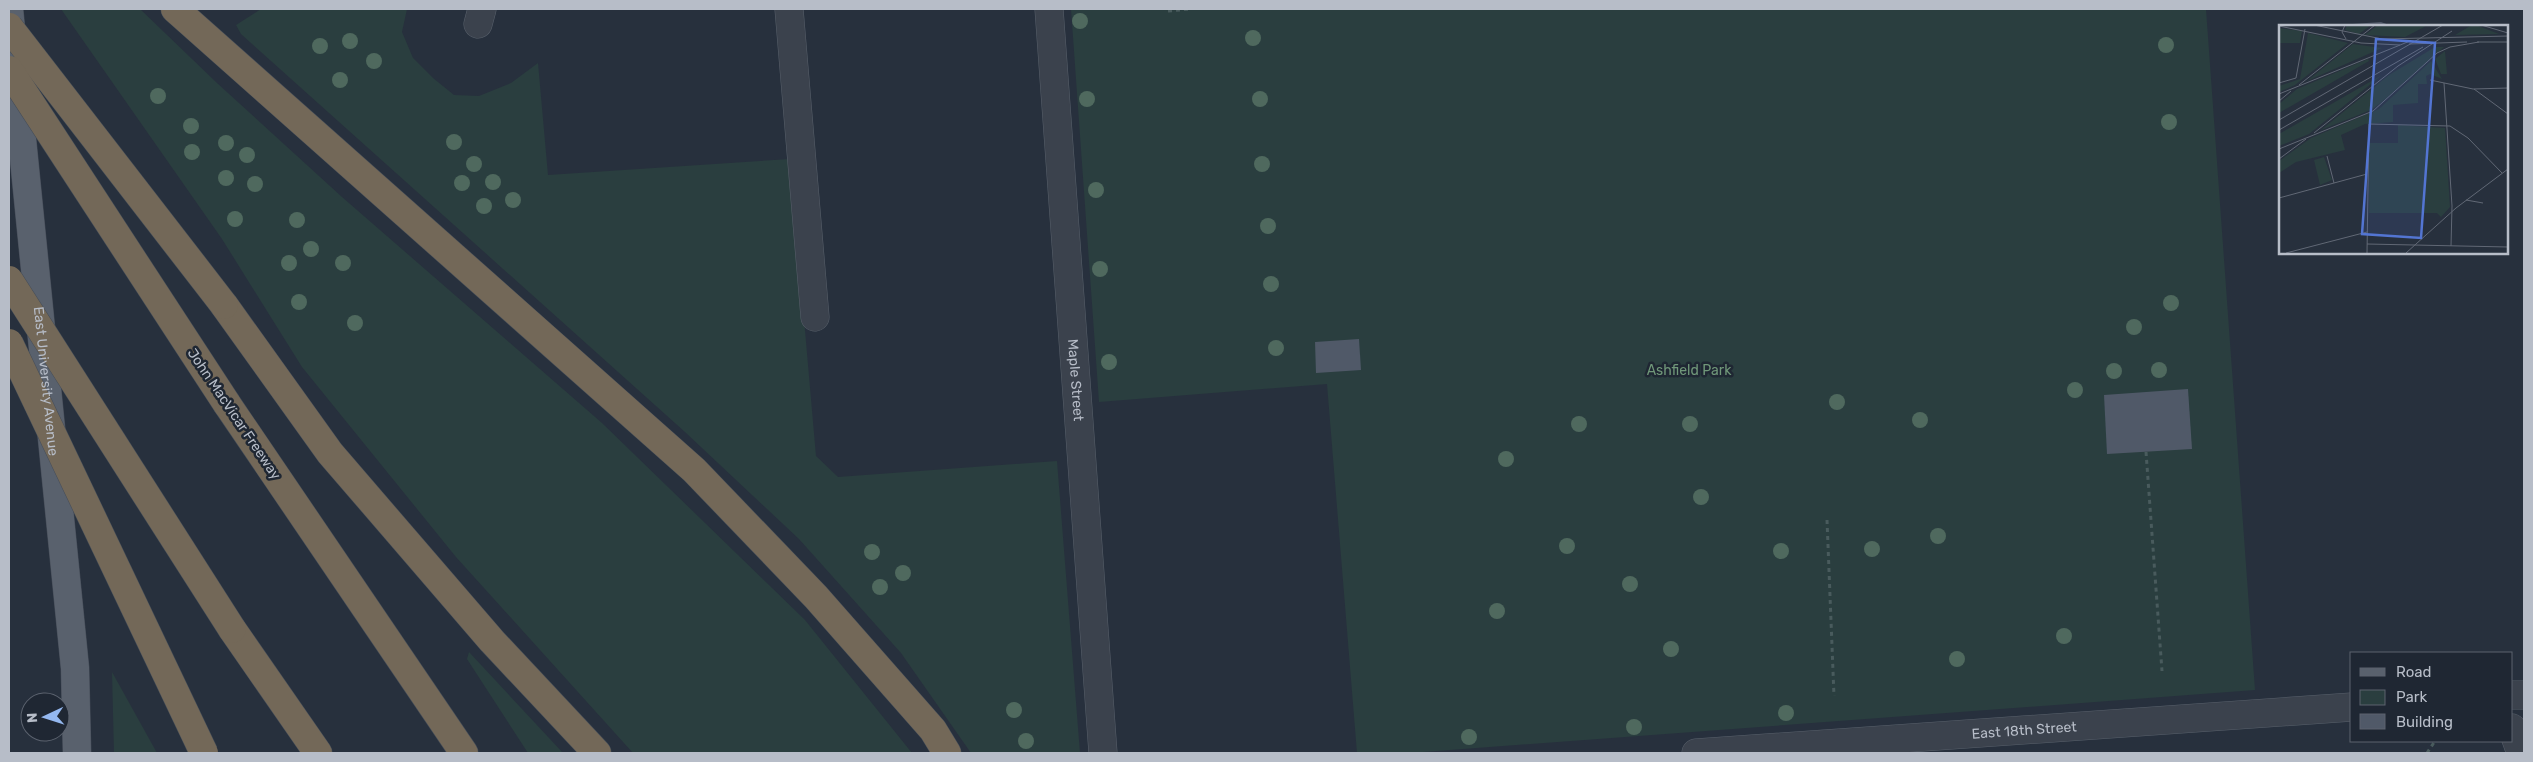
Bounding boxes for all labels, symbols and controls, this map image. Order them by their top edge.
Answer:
inset map [2279,25,2508,254]
street label: East University Avenue [30,306,62,457]
street label: Maple Street [1064,338,1087,422]
street label: John MacVicar Freeway [184,345,284,483]
park label: Ashfield Park [1647,362,1732,379]
legend [2350,652,2513,742]
text: Road [2396,663,2432,681]
text: Park [2396,688,2427,706]
north arrow [20,692,70,742]
text: N [24,712,41,723]
text: Building [2396,713,2453,731]
street label: East 18th Street [1971,718,2078,742]

